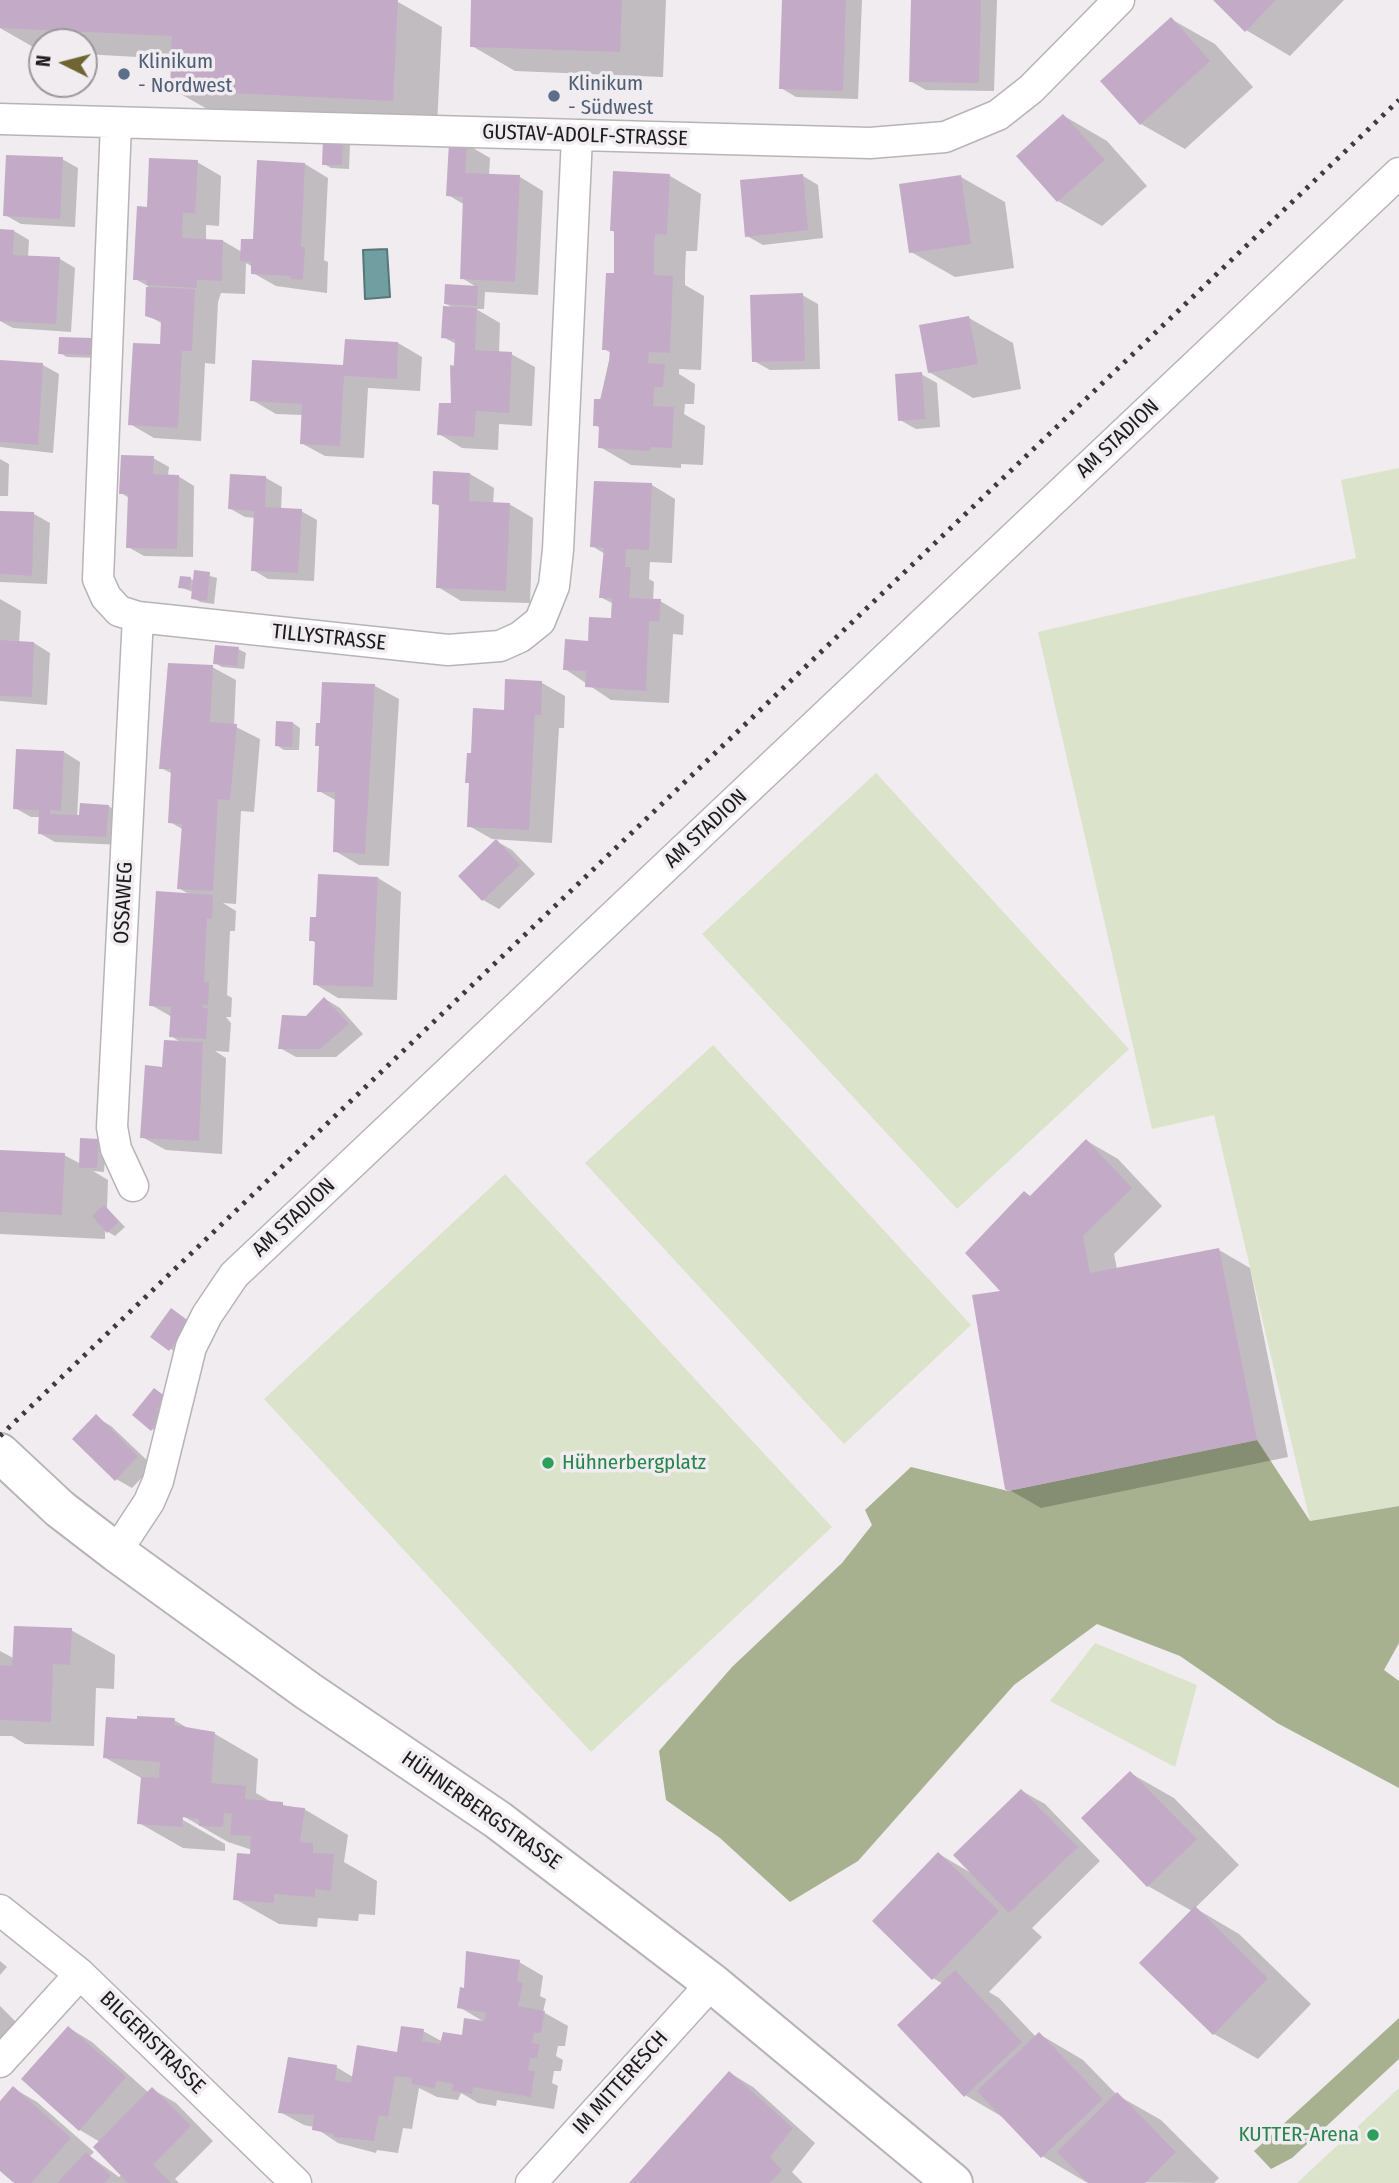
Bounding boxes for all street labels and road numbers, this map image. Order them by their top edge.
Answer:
street label: GUSTAV-ADOLF-STRASSE [482,120,688,152]
street label: AM STADION [1071,394,1165,484]
street label: TILLYSTRASSE [271,619,387,657]
street label: AM STADION [659,784,753,874]
street label: OSSAWEG [109,861,139,945]
street label: AM STADION [247,1173,341,1263]
street label: HÜHNERBERGSTRASSE [396,1746,566,1876]
street label: BILGERISTRASSE [94,1986,210,2100]
street label: IM MITTERESCH [568,2026,674,2140]

